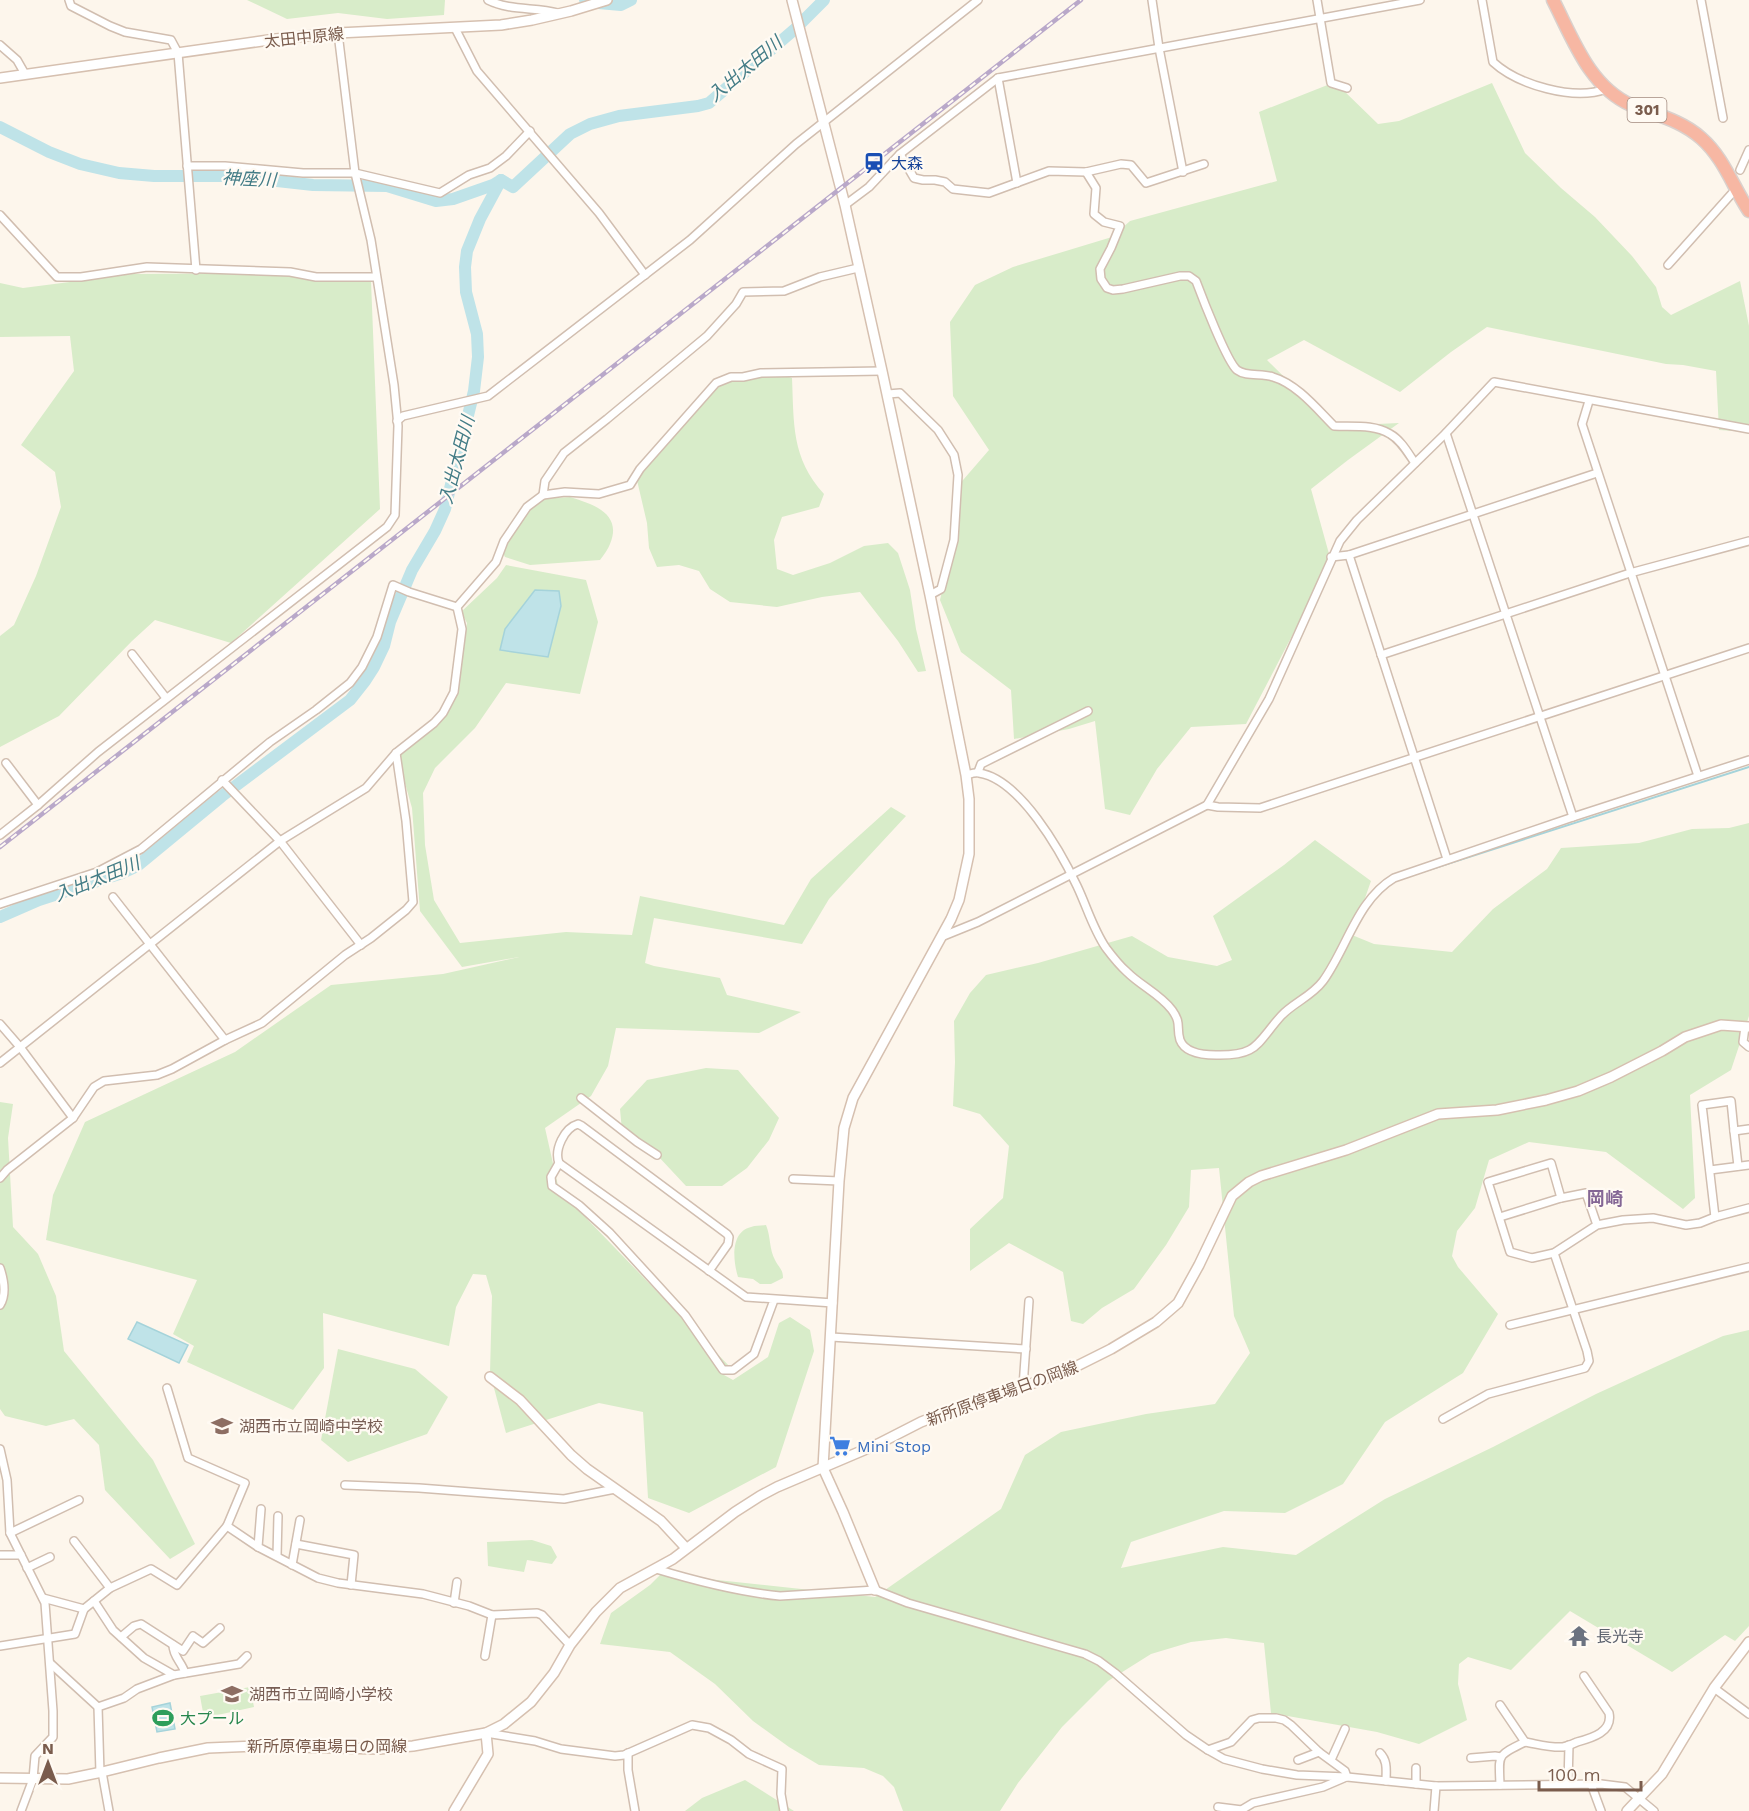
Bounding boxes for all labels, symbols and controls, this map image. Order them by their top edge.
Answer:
street label: 太田中原線 [263,24,345,51]
water label: 入出太田川 [703,30,787,106]
road number: 301 [1628,98,1666,122]
station icon: 大森 [862,151,886,175]
place label: 大森 [891,154,923,173]
water label: 神座川 [222,167,279,191]
water label: 入出太田川 [435,412,479,506]
water label: 入出太田川 [51,851,144,905]
district label: 岡崎 [1587,1188,1623,1209]
street label: 新所原停車場日の岡線 [924,1357,1081,1430]
school or university icon: 湖西市立岡崎中学校 [210,1414,234,1438]
place label: 湖西市立岡崎中学校 [239,1417,383,1436]
supermarket icon: Mini Stop [828,1434,852,1458]
place label: Mini Stop [857,1437,931,1456]
temple icon: 長光寺 [1567,1624,1591,1648]
place label: 長光寺 [1596,1627,1644,1646]
school or university icon: 湖西市立岡崎小学校 [220,1682,244,1706]
place label: 湖西市立岡崎小学校 [249,1685,393,1704]
sports icon: 大プール [151,1706,175,1730]
place label: 大プール [180,1709,244,1728]
north arrow [18,1733,78,1793]
street label: 新所原停車場日の岡線 [247,1737,407,1756]
text: N [42,1739,54,1758]
scale bar [1539,1754,1641,1792]
text: 100 m [1548,1764,1601,1785]

